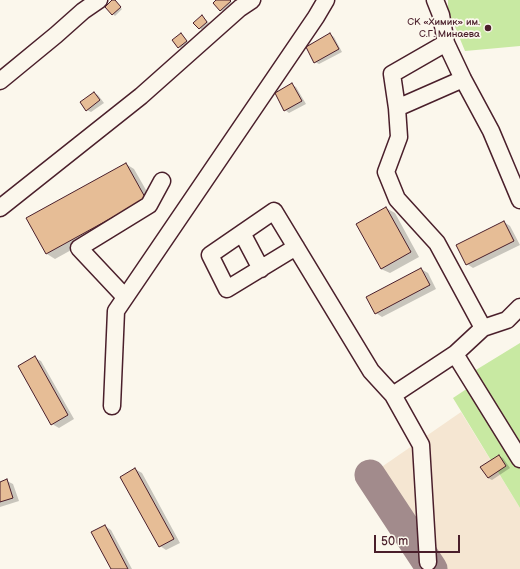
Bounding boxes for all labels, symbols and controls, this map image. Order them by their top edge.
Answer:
place label: СК «Химик» им. С.Г. Минаева [407,16,480,40]
marker: СК «Химик» им. С.Г. Минаева [483,23,493,33]
scale bar [376,527,462,553]
text: 50 m [381,534,408,549]

